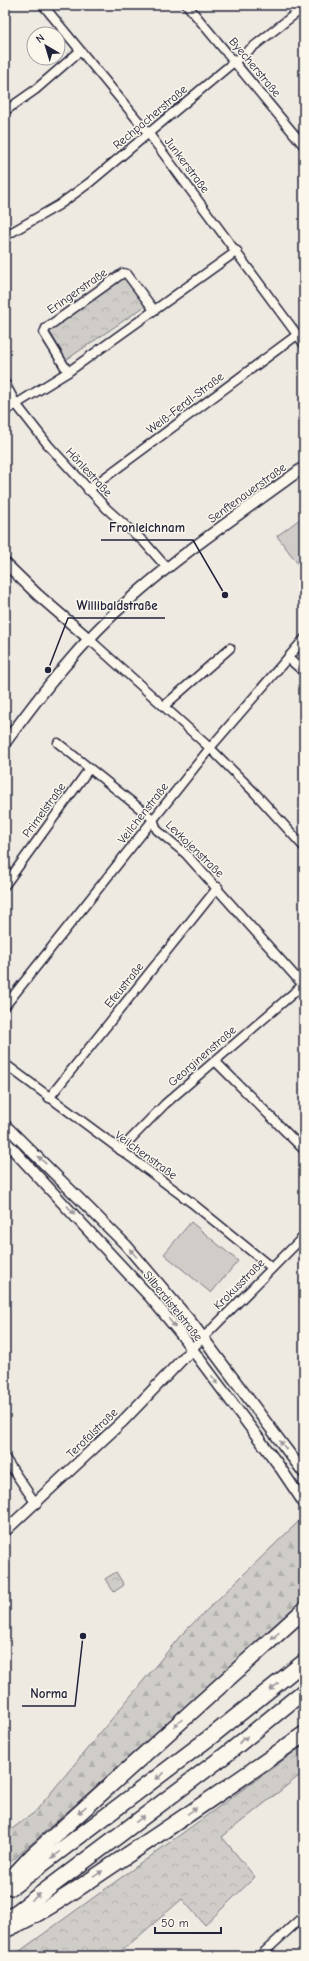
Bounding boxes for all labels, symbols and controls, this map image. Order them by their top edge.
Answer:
north arrow [26,26,66,66]
text: N [33,31,47,46]
street label: Byecherstraße [226,34,284,100]
street label: Rechpacherstraße [110,82,190,152]
street label: Junkerstraße [162,134,212,196]
street label: Eringerstraße [44,265,110,317]
street label: Weiß-Ferdl-Straße [144,369,226,437]
street label: Hönlestraße [63,445,115,499]
street label: Senftenauerstraße [205,460,289,526]
callout: Fronleichnam [101,515,193,540]
text: Fronleichnam [109,520,185,535]
callout: Willibaldstraße [68,593,165,618]
text: Willibaldstraße [76,598,158,613]
street label: Primelstraße [19,780,69,840]
street label: Veilchenstraße [115,780,171,846]
street label: Levkojenstraße [163,818,227,880]
street label: Efeustraße [102,960,146,1010]
street label: Georginenstraße [165,1023,239,1089]
street label: Veilchenstraße [112,1128,180,1182]
one-way arrow [37,1156,47,1165]
one-way arrow [66,1205,75,1215]
one-way arrow [129,1248,138,1258]
street label: Krokusstraße [211,1256,267,1312]
street label: Silberdistelstraße [140,1268,206,1344]
one-way arrow [168,1318,177,1328]
one-way arrow [211,1375,219,1386]
street label: Terofalstraße [64,1405,120,1461]
one-way arrow [279,1440,287,1450]
one-way arrow [270,1632,280,1641]
callout: Norma [22,1681,75,1706]
one-way arrow [268,1682,279,1691]
text: Norma [30,1686,68,1701]
one-way arrow [173,1719,184,1728]
one-way arrow [238,1736,249,1745]
one-way arrow [154,1772,165,1780]
one-way arrow [77,1806,87,1815]
one-way arrow [187,1808,198,1815]
one-way arrow [134,1815,145,1823]
one-way arrow [51,1850,62,1859]
one-way arrow [93,1870,104,1878]
one-way arrow [31,1893,42,1902]
scale bar [155,1909,221,1935]
text: 50 m [161,1916,189,1930]

